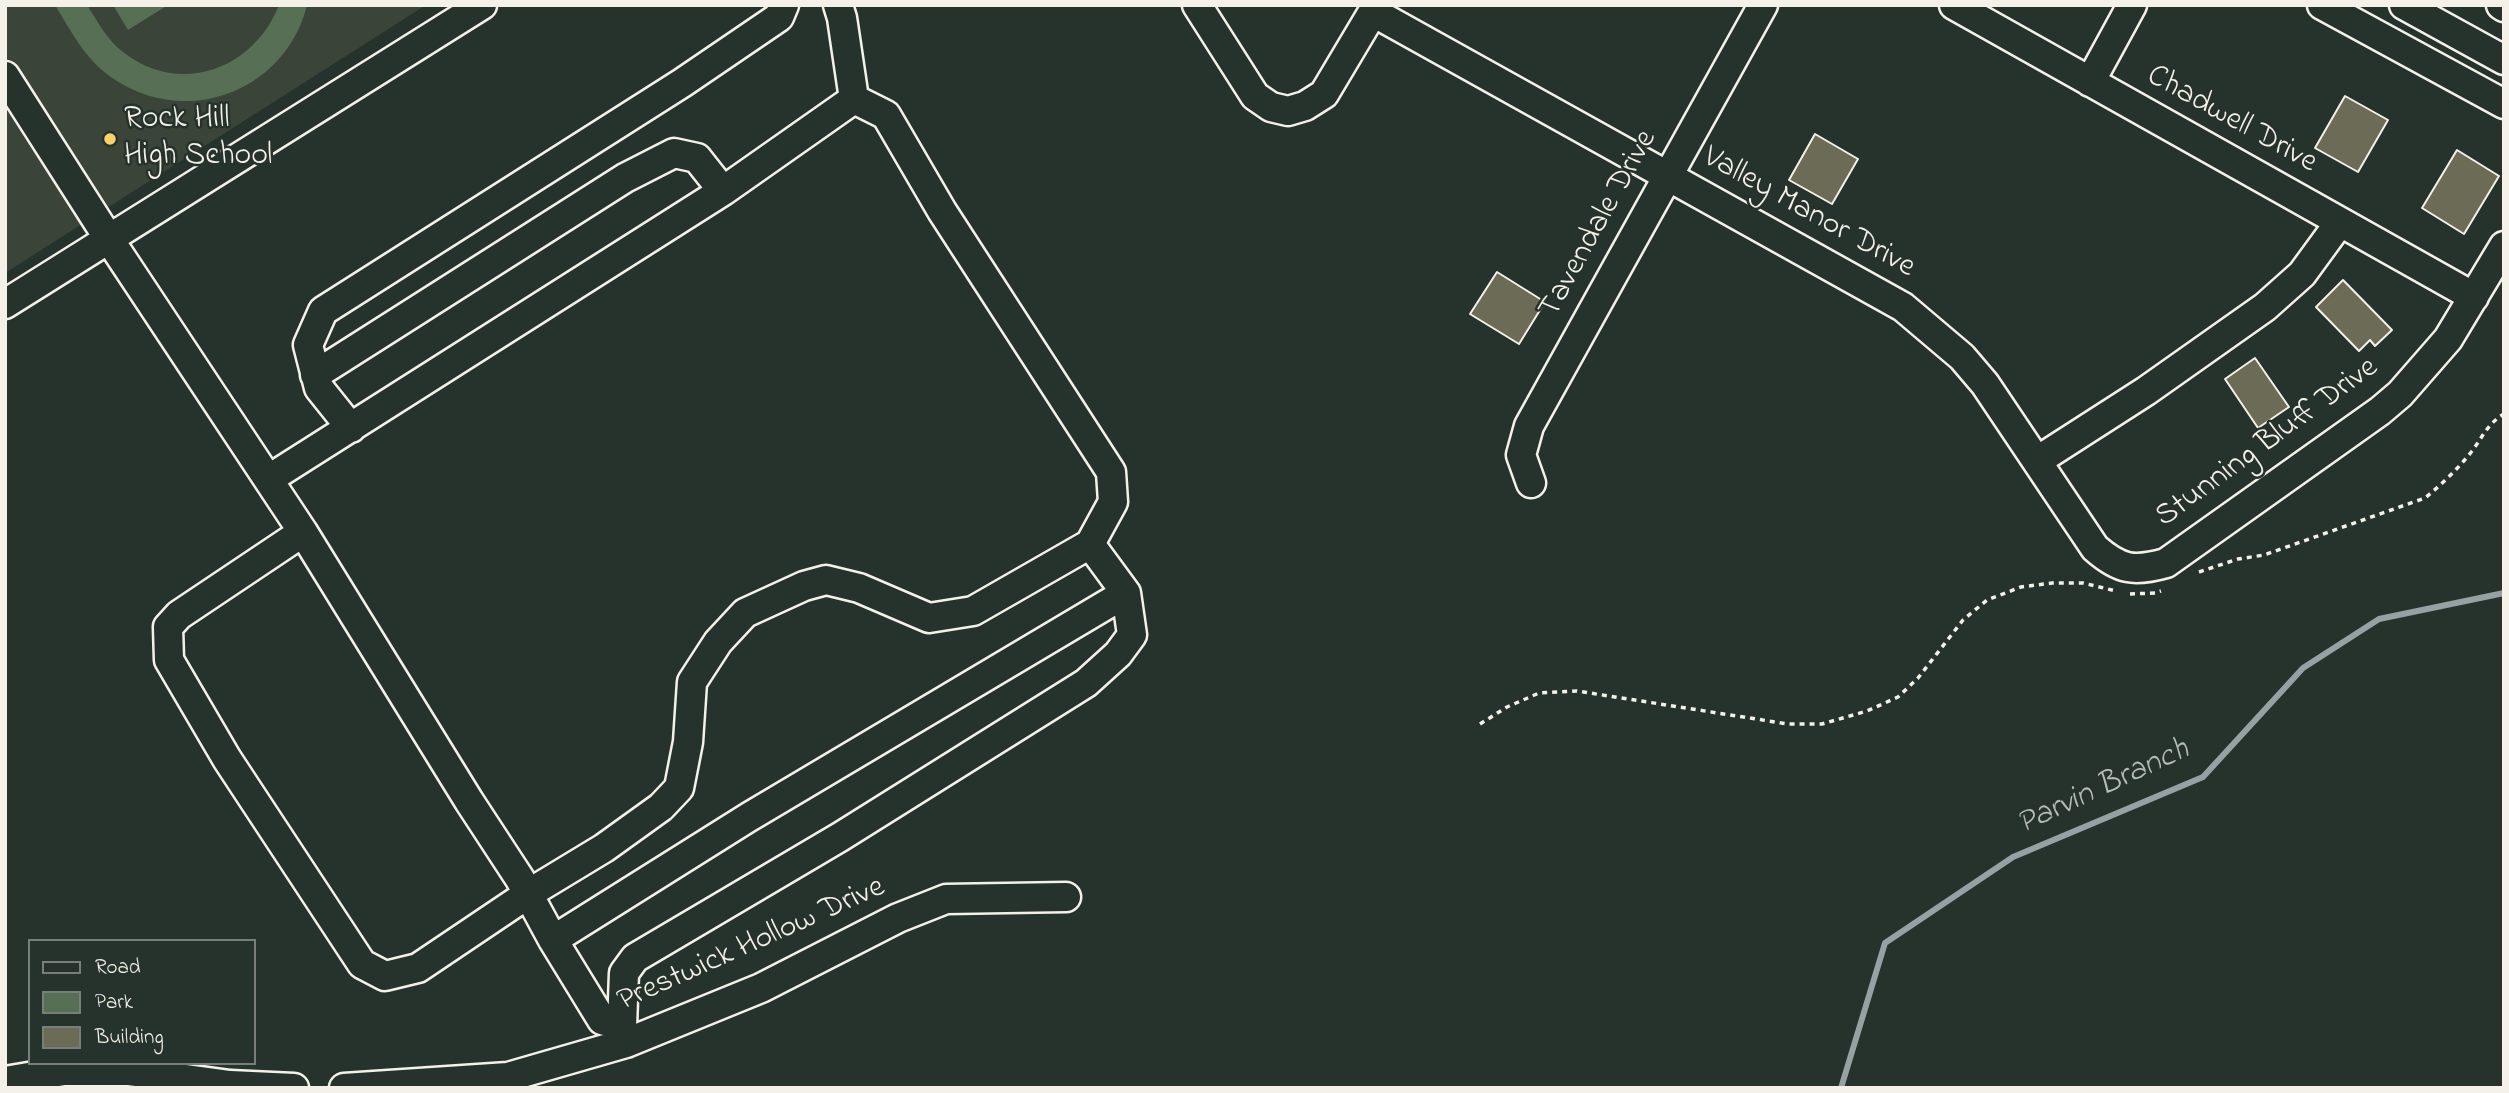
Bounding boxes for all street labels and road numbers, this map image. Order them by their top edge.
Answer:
street label: Chadwell Drive [2139,58,2323,184]
street label: Tavendale Drive [1533,124,1667,326]
street label: Valley Manor Drive [1695,140,1921,288]
street label: Stunning Bluff Drive [2149,350,2387,538]
street label: Prestwick Hollow Drive [612,870,892,1022]

